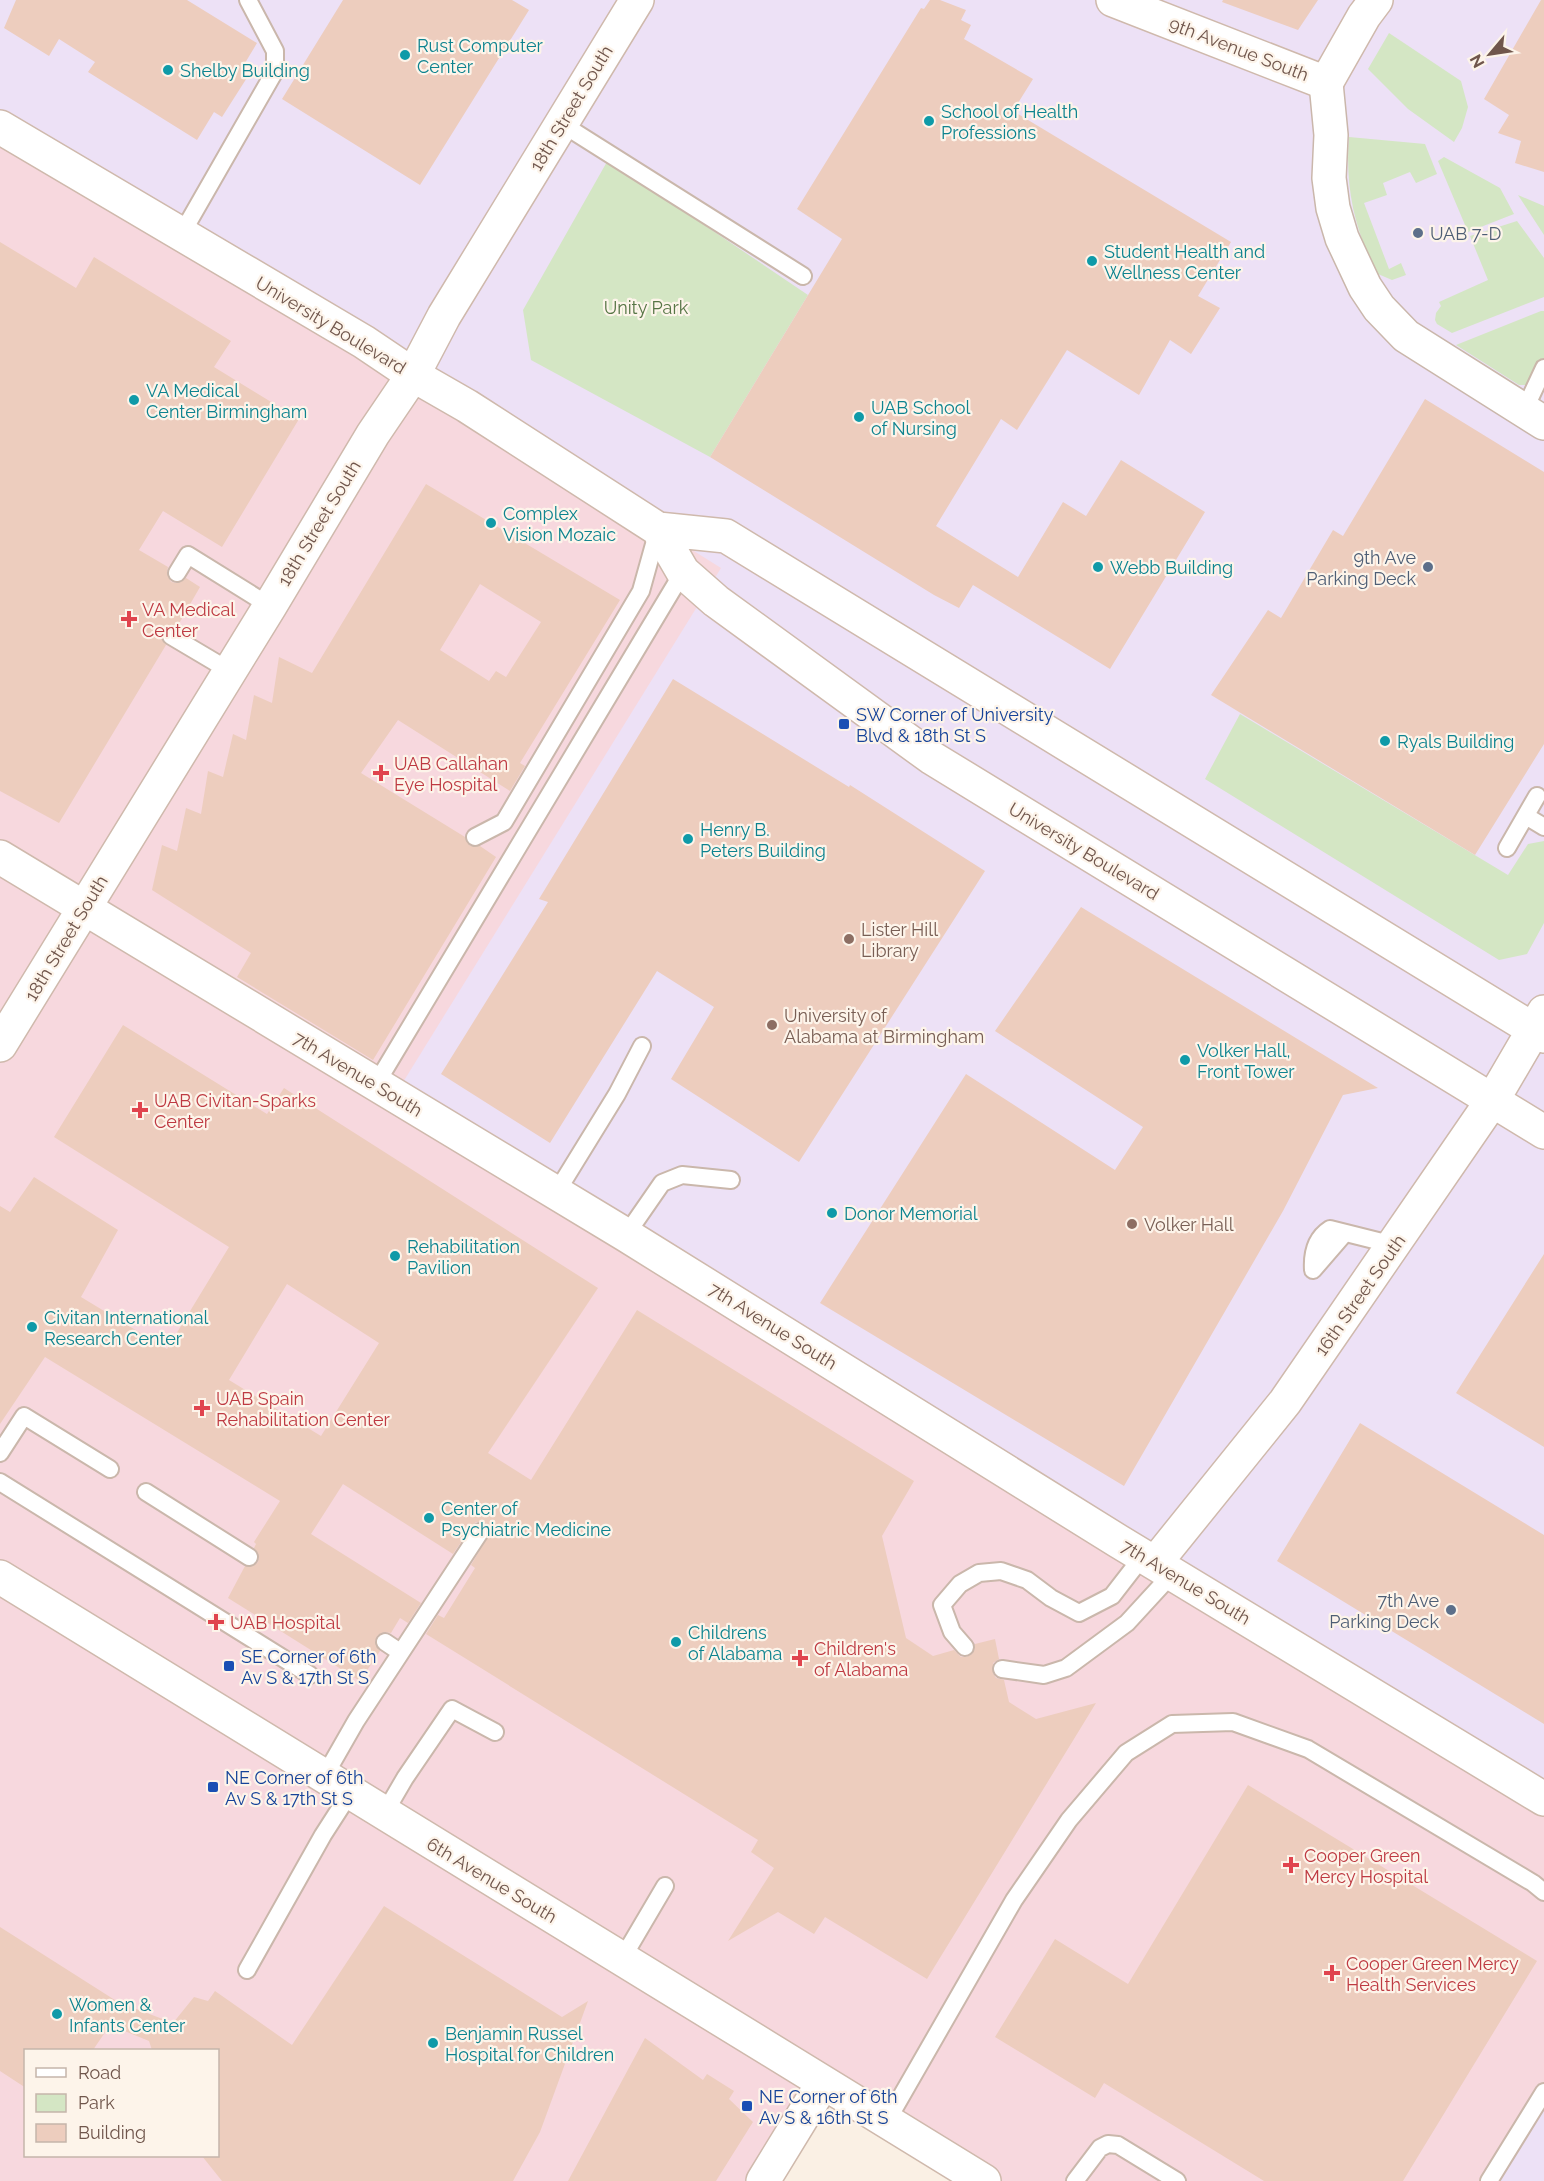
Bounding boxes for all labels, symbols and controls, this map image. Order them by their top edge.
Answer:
street label: 9th Avenue South [1166,13,1312,85]
north arrow [1460,24,1520,84]
place label: Rust Computer Center [417,35,543,77]
street label: 18th Street South [525,41,617,175]
marker: Rust Computer Center [398,48,412,62]
text: N [1466,51,1489,71]
place label: Shelby Building [180,60,310,81]
marker: Shelby Building [161,63,175,77]
place label: School of Health Professions [941,101,1078,143]
marker: School of Health Professions [922,114,936,128]
place label: UAB 7-D [1430,223,1501,244]
marker: UAB 7-D [1411,226,1425,240]
place label: Student Health and Wellness Center [1104,241,1265,283]
marker: Student Health and Wellness Center [1085,254,1099,268]
street label: University Boulevard [252,272,410,378]
park label: Unity Park [604,297,689,318]
place label: VA Medical Center Birmingham [146,380,307,422]
marker: VA Medical Center Birmingham [127,393,141,407]
place label: UAB School of Nursing [871,397,971,439]
marker: UAB School of Nursing [852,410,866,424]
street label: 18th Street South [273,456,365,590]
place label: Complex Vision Mozaic [503,503,616,545]
marker: Complex Vision Mozaic [484,516,498,530]
place label: 9th Ave Parking Deck [1306,547,1416,589]
place label: Webb Building [1110,557,1233,578]
marker: Webb Building [1091,560,1105,574]
marker: 9th Ave Parking Deck [1421,560,1435,574]
place label: VA Medical Center [142,599,235,641]
marker: VA Medical Center [120,610,138,628]
place label: SW Corner of University Blvd & 18th St S [856,704,1054,746]
marker: SW Corner of University Blvd & 18th St S [837,717,851,731]
place label: Ryals Building [1397,731,1515,752]
marker: Ryals Building [1378,734,1392,748]
place label: UAB Callahan Eye Hospital [394,753,508,795]
marker: UAB Callahan Eye Hospital [372,764,390,782]
street label: University Boulevard [1005,798,1163,904]
place label: Henry B. Peters Building [700,819,826,861]
marker: Henry B. Peters Building [681,832,695,846]
street label: 18th Street South [20,871,112,1005]
place label: Lister Hill Library [861,919,938,961]
marker: Lister Hill Library [842,932,856,946]
place label: University of Alabama at Birmingham [784,1005,984,1047]
marker: University of Alabama at Birmingham [765,1018,779,1032]
street label: 7th Avenue South [290,1027,426,1121]
place label: Volker Hall, Front Tower [1197,1040,1295,1082]
marker: Volker Hall, Front Tower [1178,1053,1192,1067]
place label: UAB Civitan-Sparks Center [154,1090,316,1132]
marker: UAB Civitan-Sparks Center [131,1101,149,1119]
place label: Donor Memorial [844,1203,978,1224]
marker: Donor Memorial [825,1206,839,1220]
place label: Volker Hall [1144,1214,1234,1235]
marker: Volker Hall [1125,1217,1139,1231]
street label: 16th Street South [1310,1230,1410,1360]
place label: Rehabilitation Pavilion [407,1236,520,1278]
marker: Rehabilitation Pavilion [388,1249,402,1263]
street label: 7th Avenue South [705,1278,841,1374]
place label: Civitan International Research Center [44,1307,209,1349]
marker: Civitan International Research Center [25,1320,39,1334]
place label: UAB Spain Rehabilitation Center [216,1388,390,1430]
marker: UAB Spain Rehabilitation Center [193,1399,211,1417]
place label: Center of Psychiatric Medicine [441,1498,611,1540]
marker: Center of Psychiatric Medicine [422,1511,436,1525]
street label: 7th Avenue South [1118,1535,1254,1629]
place label: 7th Ave Parking Deck [1329,1590,1439,1632]
marker: 7th Ave Parking Deck [1444,1603,1458,1617]
place label: UAB Hospital [230,1612,340,1633]
marker: UAB Hospital [207,1613,225,1631]
place label: Childrens of Alabama [688,1622,782,1664]
marker: Childrens of Alabama [669,1635,683,1649]
place label: Children's of Alabama [814,1638,908,1680]
place label: SE Corner of 6th Av S & 17th St S [241,1646,376,1688]
marker: Children's of Alabama [791,1649,809,1667]
marker: SE Corner of 6th Av S & 17th St S [222,1659,236,1673]
place label: NE Corner of 6th Av S & 17th St S [225,1767,363,1809]
marker: NE Corner of 6th Av S & 17th St S [206,1780,220,1794]
street label: 6th Avenue South [423,1833,561,1927]
place label: Cooper Green Mercy Hospital [1304,1845,1428,1887]
marker: Cooper Green Mercy Hospital [1282,1856,1300,1874]
place label: Cooper Green Mercy Health Services [1346,1953,1519,1995]
marker: Cooper Green Mercy Health Services [1323,1964,1341,1982]
place label: Women & Infants Center [69,1994,186,2036]
marker: Women & Infants Center [50,2007,64,2021]
place label: Benjamin Russel Hospital for Children [445,2023,614,2065]
marker: Benjamin Russel Hospital for Children [426,2036,440,2050]
legend [24,2049,219,2157]
text: Road [78,2062,121,2083]
place label: NE Corner of 6th Av S & 16th St S [759,2086,897,2128]
text: Park [78,2092,115,2113]
marker: NE Corner of 6th Av S & 16th St S [740,2099,754,2113]
text: Building [78,2122,146,2143]

